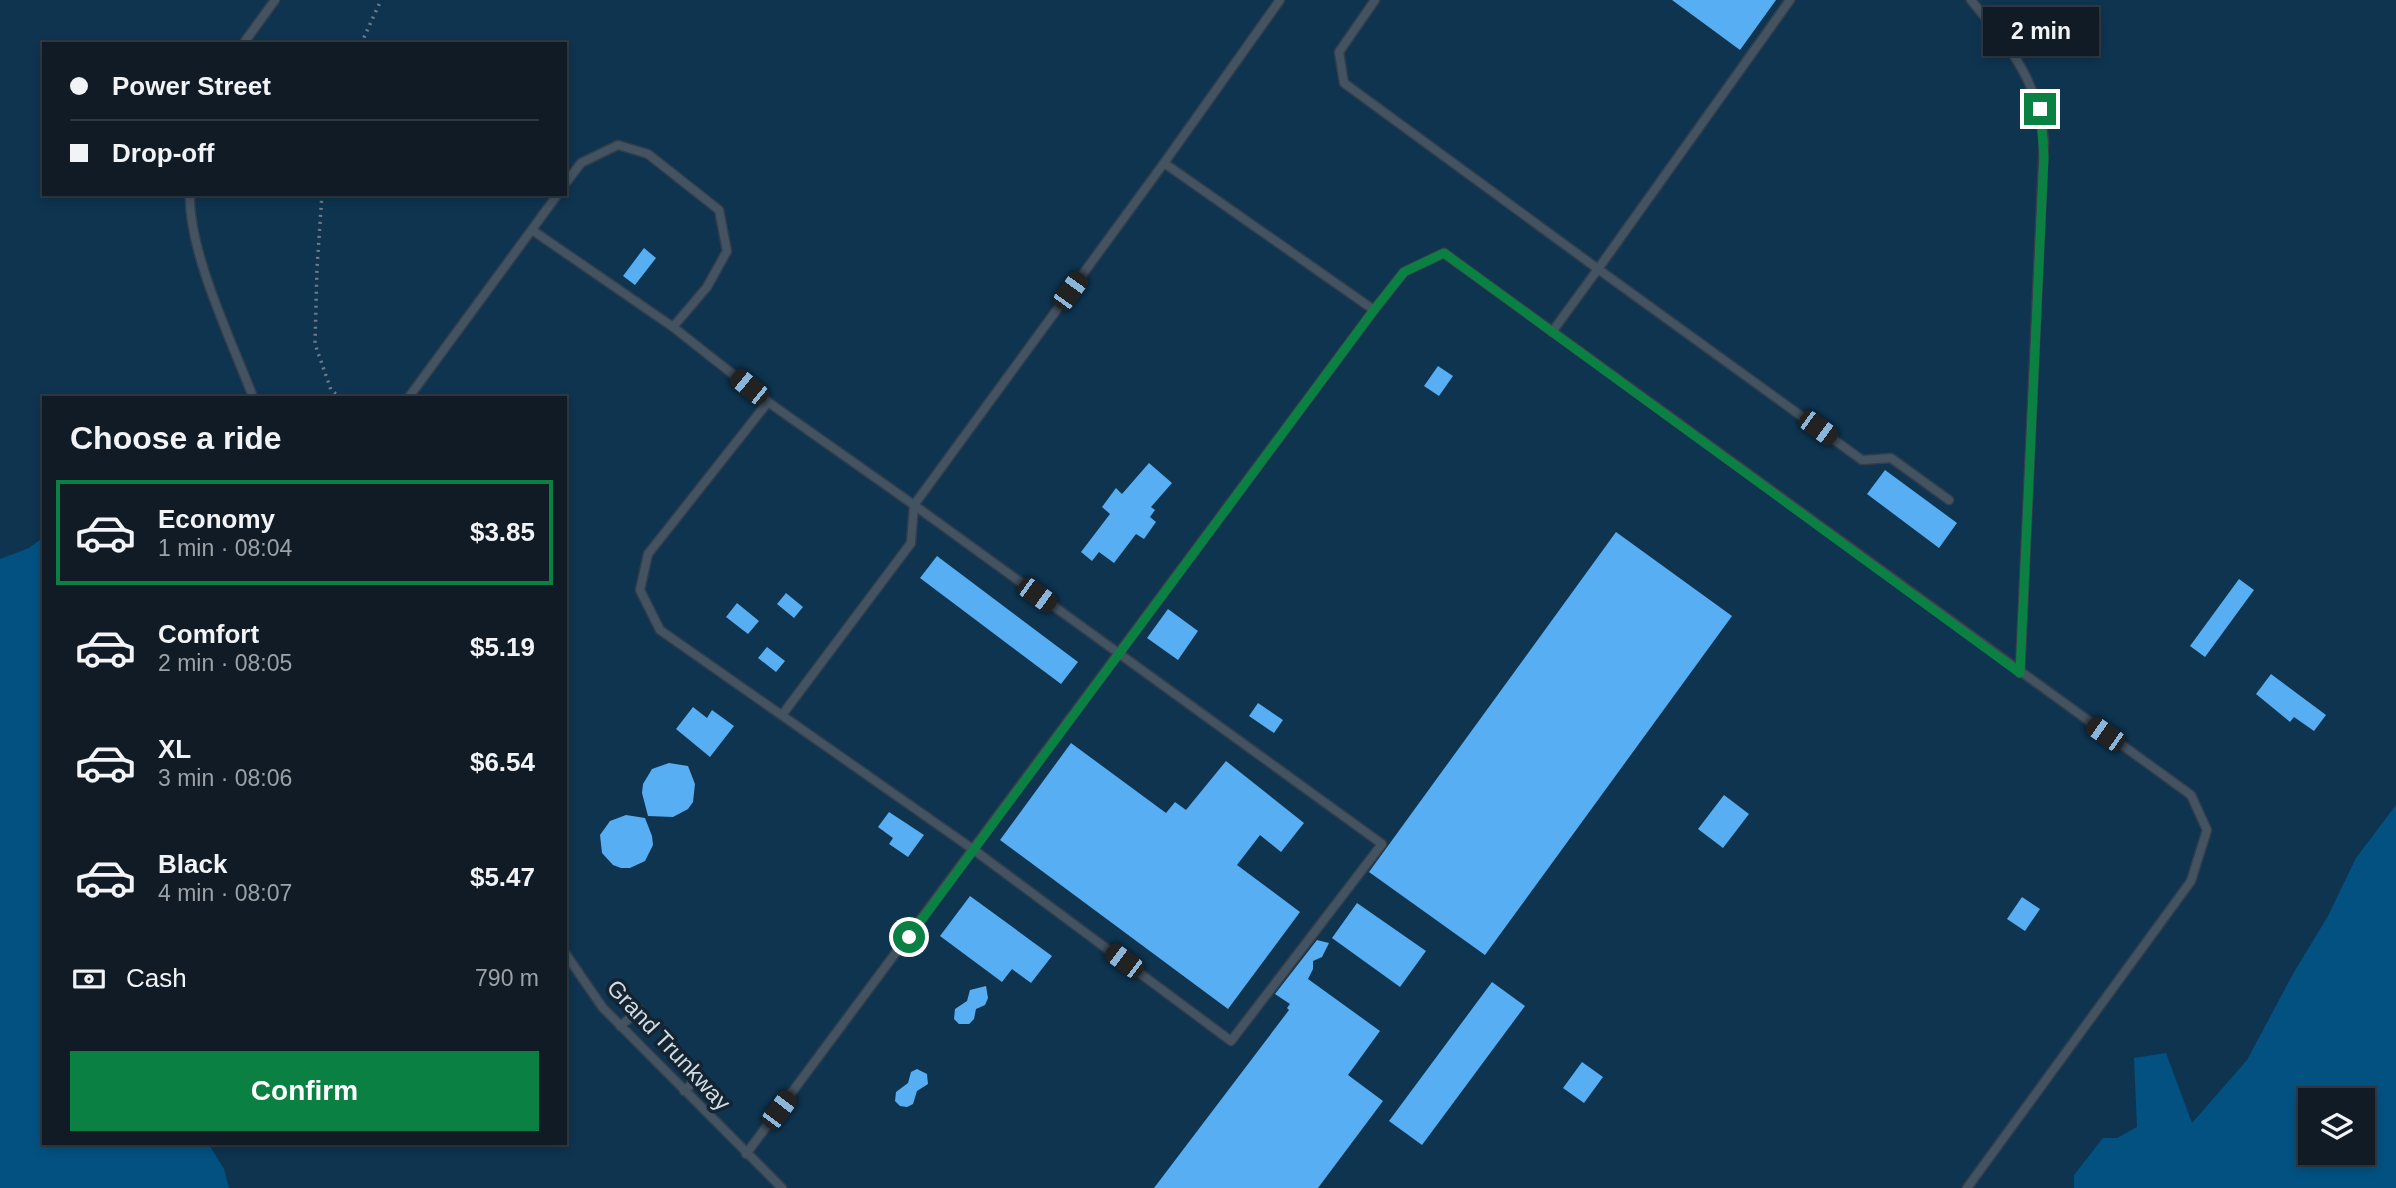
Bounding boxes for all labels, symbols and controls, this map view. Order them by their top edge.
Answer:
callout: 2 min [1982,7,2098,56]
text: 2 min [2011,18,2071,44]
text: Power Street [112,71,271,101]
route end [2024,93,2056,125]
text: Drop-off [112,138,215,168]
car [1050,268,1091,314]
car [727,366,772,408]
car [1795,407,1842,449]
text: Choose a ride [70,420,282,456]
icon: car [74,501,137,564]
text: Economy [158,504,275,534]
text: $3.85 [470,517,535,547]
text: 1 min · 08:04 [158,535,292,561]
car [1014,574,1061,616]
icon: car [74,616,137,679]
text: Comfort [158,619,259,649]
text: $5.19 [470,632,535,662]
text: 2 min · 08:05 [158,650,292,676]
car [2082,713,2129,755]
icon: car [74,731,137,794]
text: XL [158,734,191,764]
text: $6.54 [470,747,535,777]
text: 3 min · 08:06 [158,765,292,791]
icon: car [74,846,137,909]
text: Black [158,849,227,879]
text: $5.47 [470,862,535,892]
text: 4 min · 08:07 [158,880,292,906]
route start [893,921,925,953]
car [1101,940,1148,982]
icon: cash [70,960,108,998]
text: Cash [126,963,187,993]
text: 790 m [475,965,539,991]
street label: Grand Trunkway [602,974,736,1116]
button: Confirm [70,1051,539,1131]
car [758,1087,801,1133]
map controls [2298,1088,2375,1165]
button: layers [2298,1088,2375,1165]

